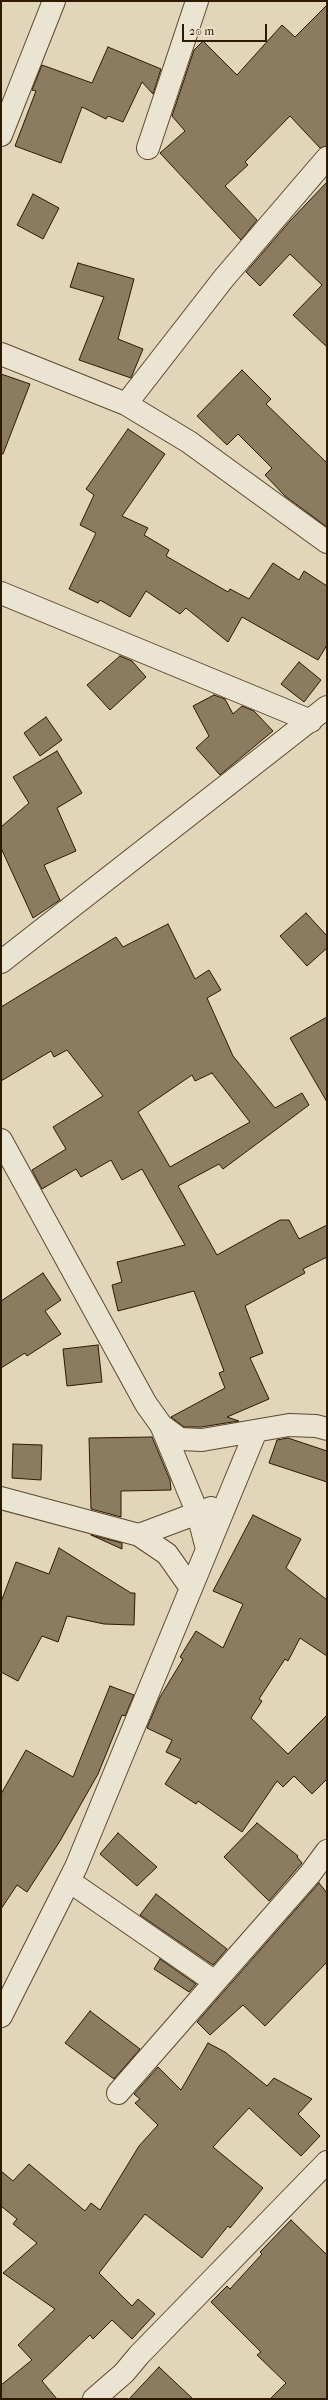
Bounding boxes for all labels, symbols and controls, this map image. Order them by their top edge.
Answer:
scale bar [184,16,269,42]
text: 20 m [189,24,214,38]

